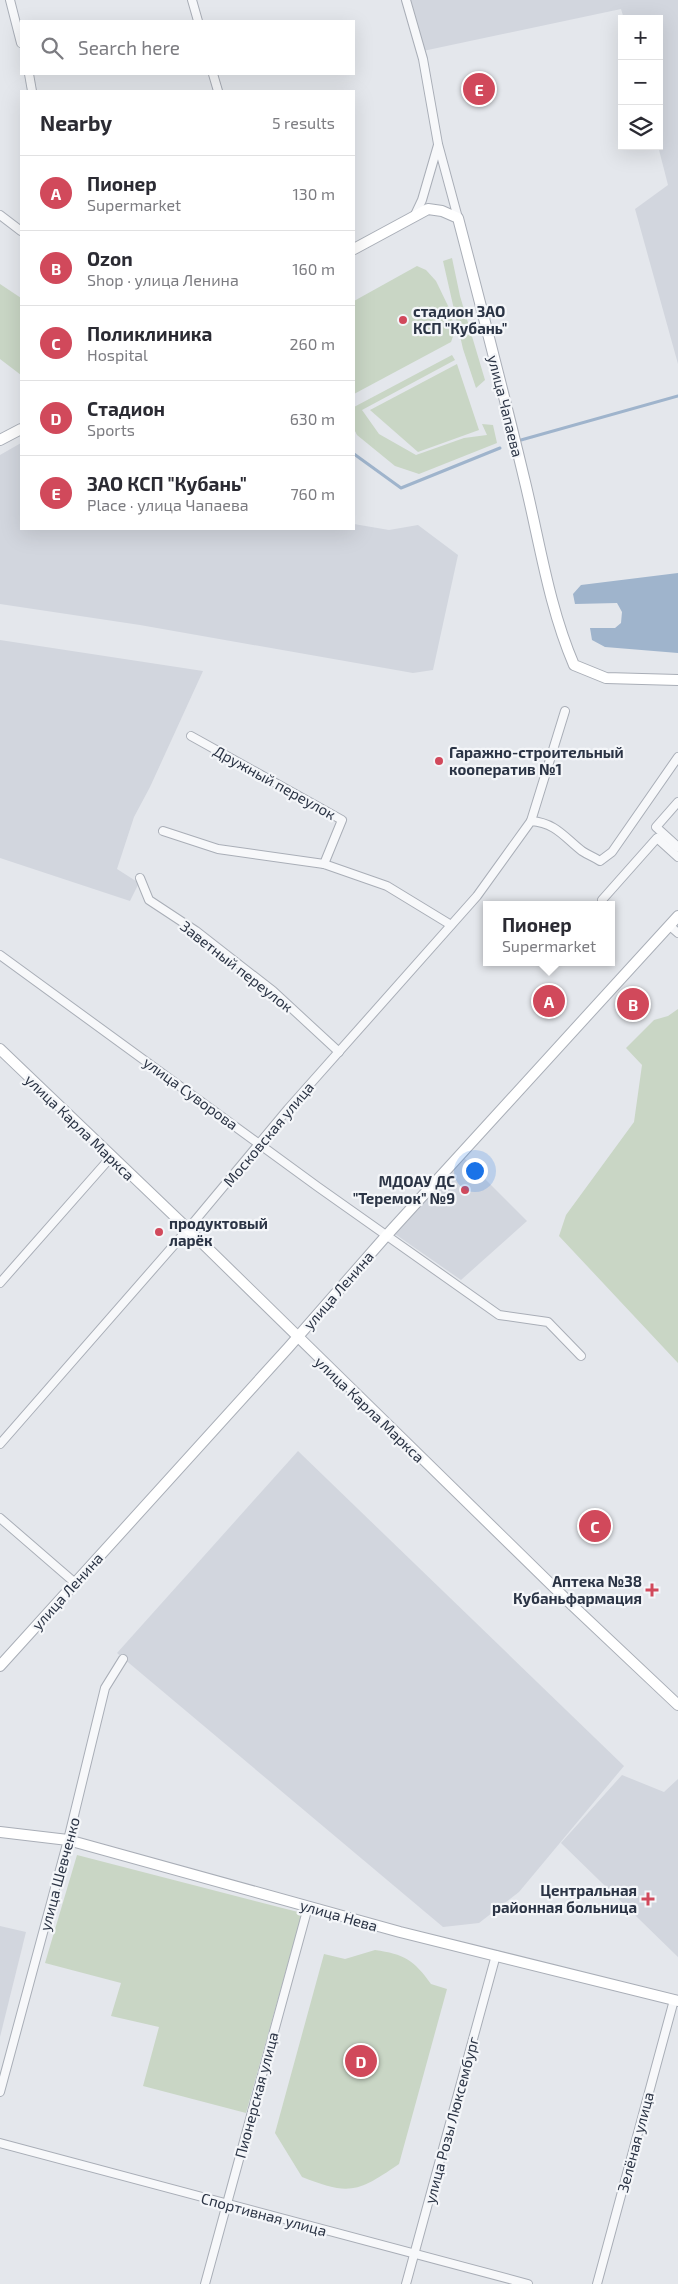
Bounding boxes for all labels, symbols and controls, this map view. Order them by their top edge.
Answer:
map controls [618,15,663,150]
button: + [618,15,663,60]
search box [20,20,355,75]
icon: search [38,34,66,62]
text: Search here [78,36,180,59]
button: − [618,60,663,105]
pin: E [463,70,495,108]
button: layers [618,105,663,150]
text: Nearby [40,110,112,135]
text: 5 results [272,113,335,132]
text: Пионер [87,172,157,195]
text: A [51,184,61,203]
text: 130 m [293,184,335,203]
text: Supermarket [87,195,181,214]
text: Ozon [87,247,133,270]
text: B [51,259,61,278]
text: 160 m [292,259,335,278]
text: Shop · улица Ленина [87,270,239,289]
place label: стадион ЗАО КСП "Кубань" [413,302,507,337]
marker: стадион ЗАО КСП "Кубань" [397,314,409,326]
text: Поликлиника [87,322,212,345]
text: C [51,334,61,353]
text: 260 m [290,334,335,353]
text: Hospital [87,345,148,364]
street label: улица Чапаева [484,353,527,459]
text: Стадион [87,397,165,420]
text: D [51,409,61,428]
text: 630 m [290,409,335,428]
text: Sports [87,420,135,439]
text: ЗАО КСП "Кубань" [87,472,247,495]
text: E [51,484,61,503]
text: 760 m [290,484,335,503]
text: Place · улица Чапаева [87,495,249,514]
street label: Дружный переулок [210,741,339,824]
place label: Гаражно-строительный кооператив №1 [449,743,624,778]
marker: Гаражно-строительный кооператив №1 [433,755,445,767]
popup [483,901,615,966]
text: Пионер [502,913,572,936]
street label: Заветный переулок [177,917,297,1016]
text: Supermarket [502,936,596,955]
pin: A [533,982,565,1020]
pin: B [617,985,649,1023]
street label: улица Суворова [140,1053,242,1134]
street label: улица Карла Маркса [21,1070,138,1185]
street label: Московская улица [219,1078,318,1191]
your location [462,1158,488,1184]
place label: МДОАУ ДС "Теремок" №9 [353,1172,455,1207]
marker: МДОАУ ДС "Теремок" №9 [459,1184,471,1196]
place label: продуктовый ларёк [169,1214,268,1249]
marker: продуктовый ларёк [153,1226,165,1238]
street label: улица Ленина [299,1247,378,1333]
street label: улица Карла Маркса [311,1352,428,1467]
pin: C [579,1507,611,1545]
street label: улица Ленина [28,1549,107,1634]
place label: Аптека №38 Кубаньфармация [513,1572,642,1607]
marker: Аптека №38 Кубаньфармация [646,1584,658,1596]
street label: улица Шевченко [35,1815,84,1933]
place label: Центральная районная больница [492,1881,637,1916]
marker: Центральная районная больница [641,1892,655,1906]
street label: улица Нева [298,1895,380,1936]
street label: Пионерская улица [230,2030,282,2160]
street label: улица Розы Люксембург [420,2034,483,2206]
pin: D [345,2042,377,2080]
street label: Зелёная улица [613,2090,658,2194]
street label: Спортивная улица [199,2189,329,2240]

